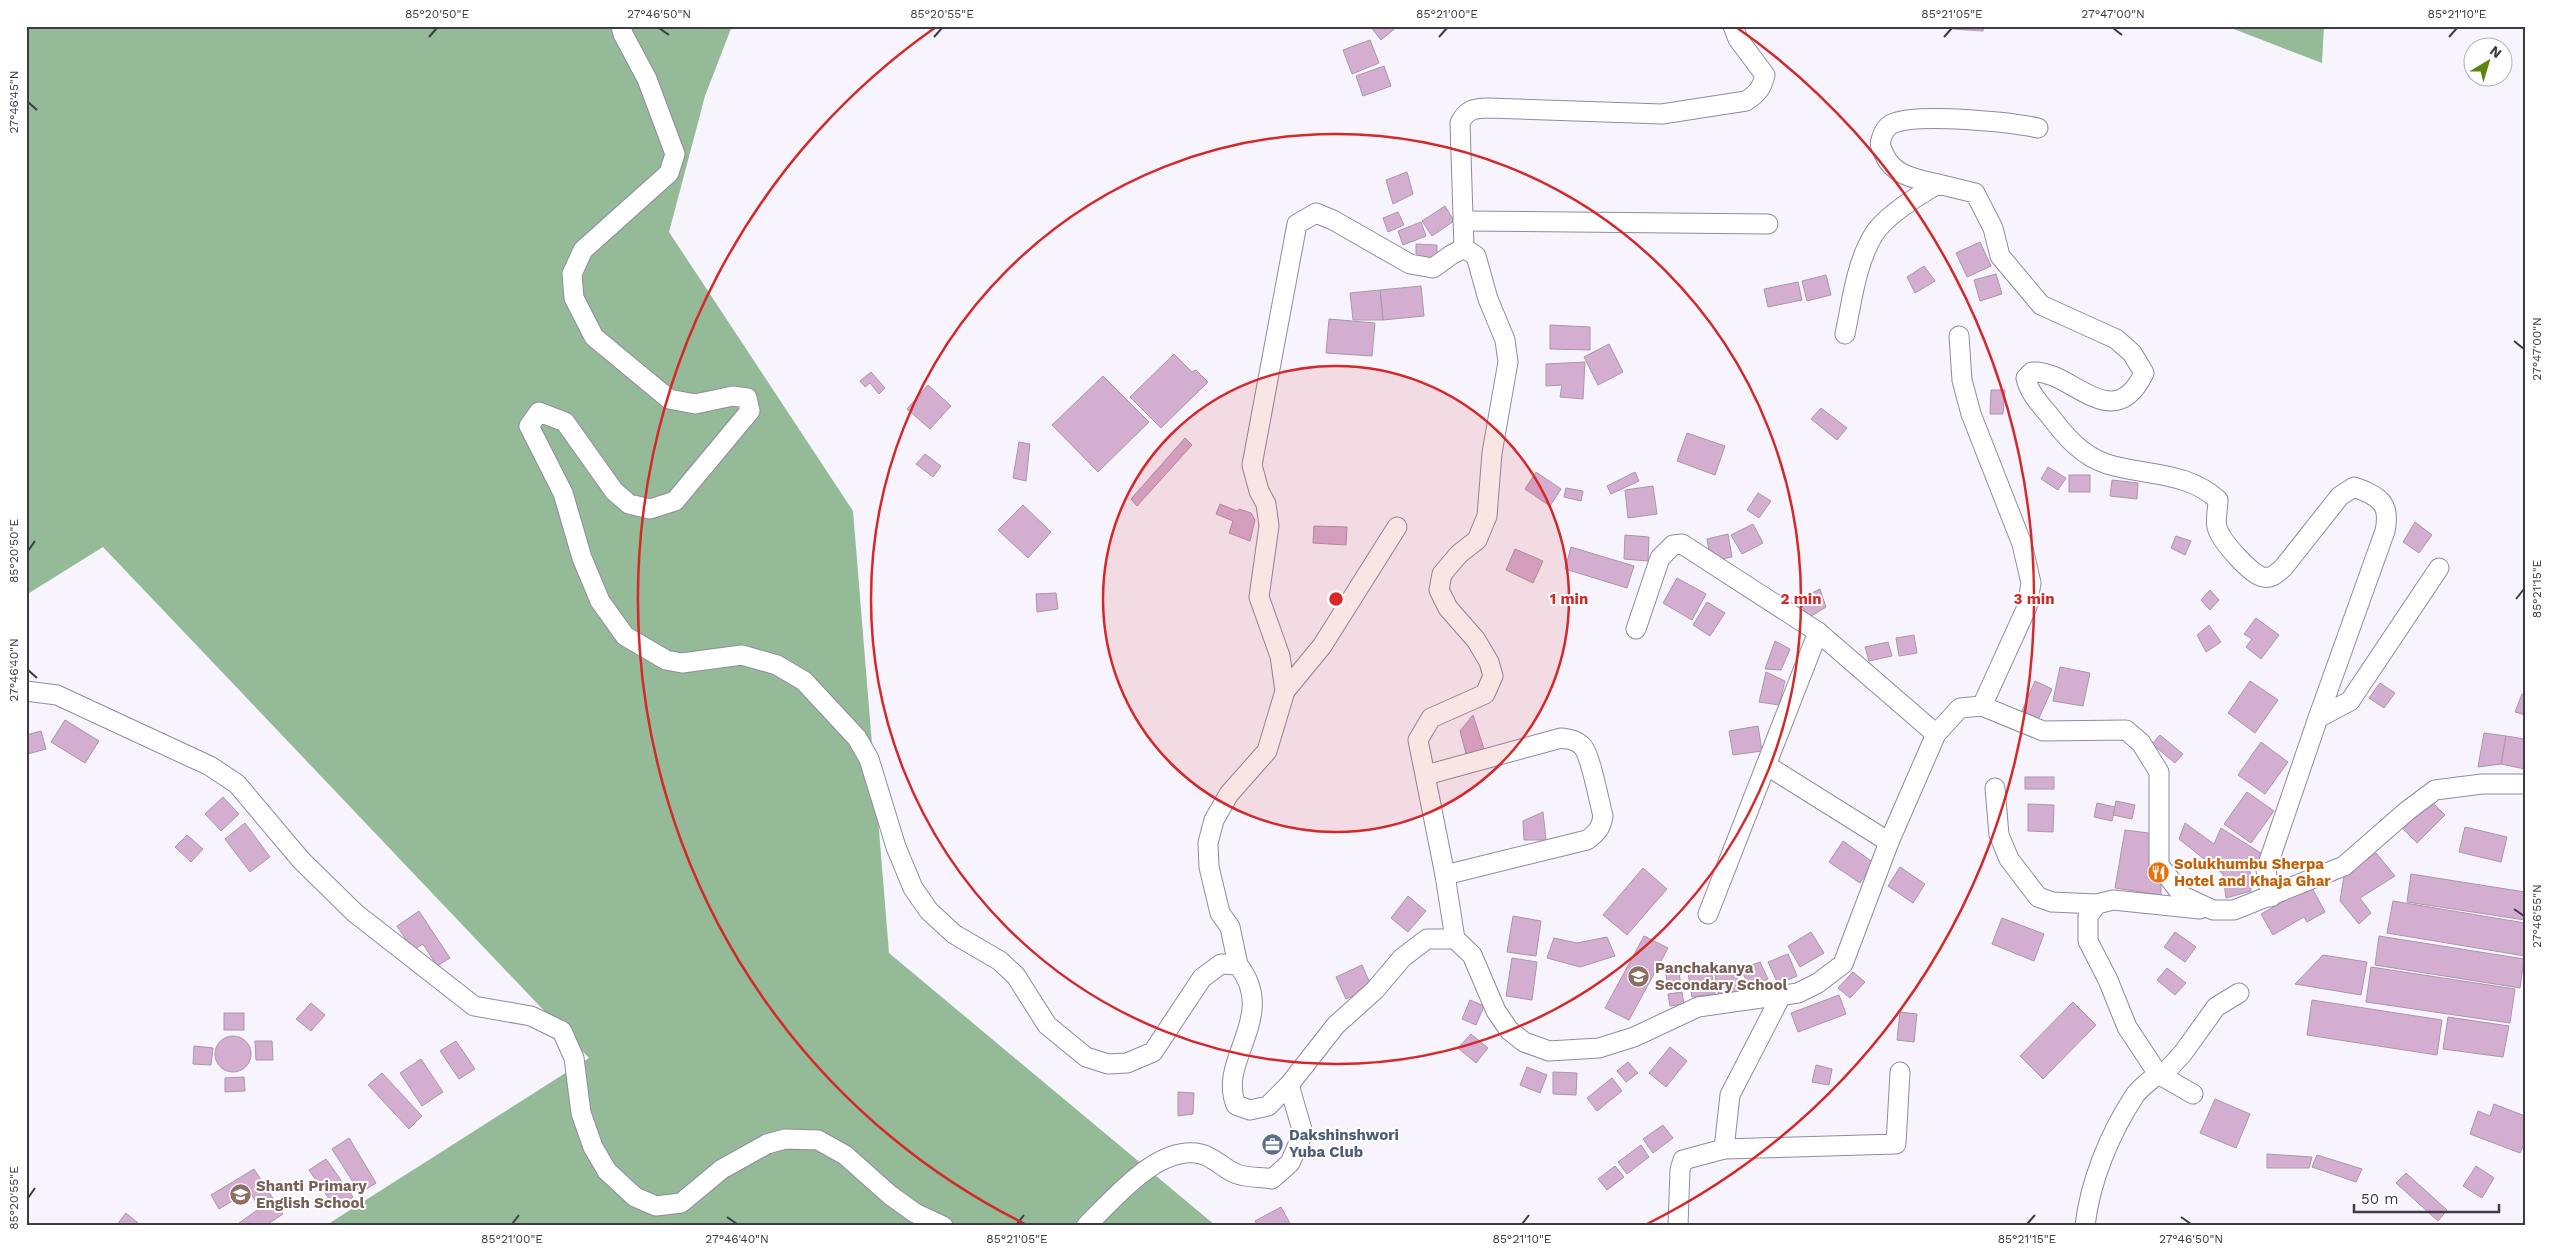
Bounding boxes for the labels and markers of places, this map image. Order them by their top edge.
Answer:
centre of rings [1327,590,1345,608]
place label: Solukhumbu Sherpa Hotel and Khaja Ghar [2174,855,2331,890]
restaurant icon: Solukhumbu Sherpa Hotel and Khaja Ghar [2146,861,2170,885]
place label: Panchakanya Secondary School [1655,959,1788,994]
school or university icon: Panchakanya Secondary School [1627,965,1651,989]
place label: Dakshinshwori Yuba Club [1289,1126,1399,1161]
office icon: Dakshinshwori Yuba Club [1261,1132,1285,1156]
place label: Shanti Primary English School [256,1177,367,1212]
school or university icon: Shanti Primary English School [228,1183,252,1207]

